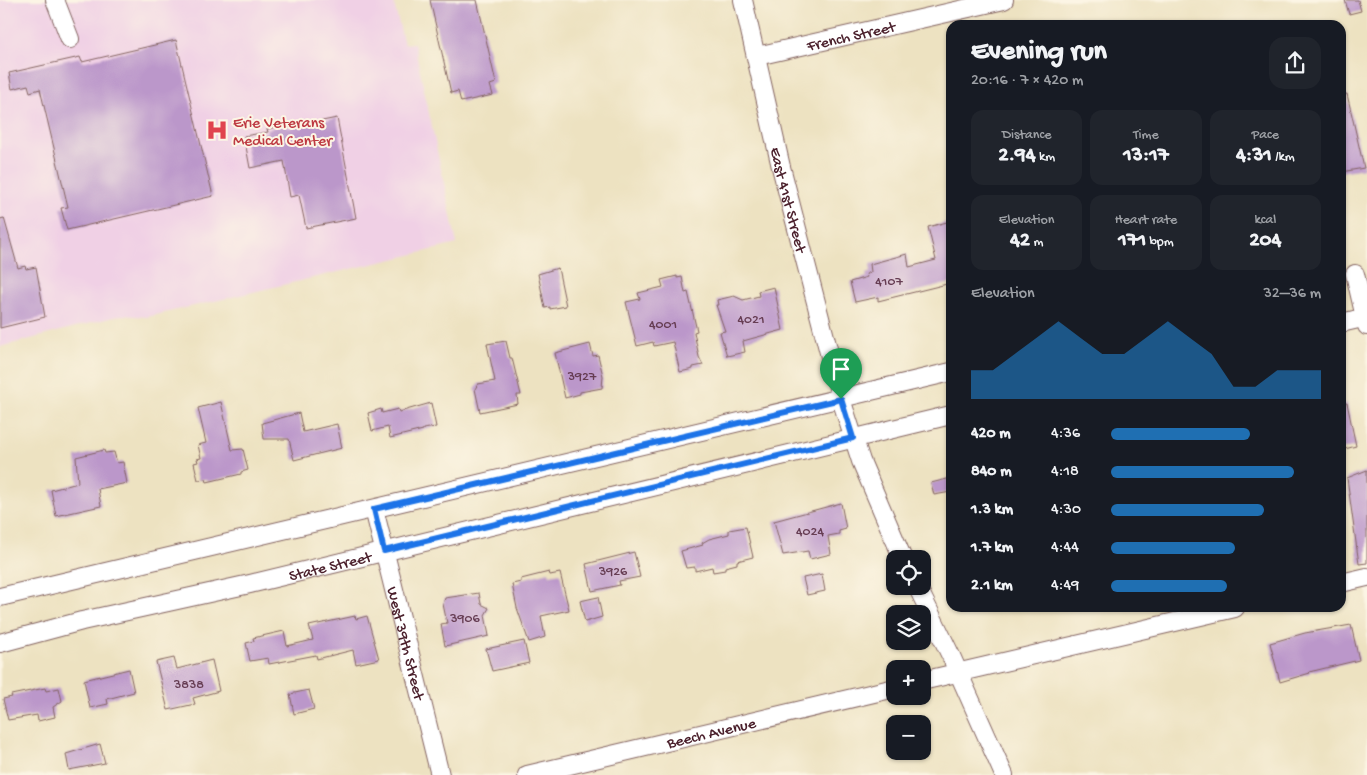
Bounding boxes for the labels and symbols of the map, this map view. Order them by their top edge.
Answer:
street label: French Street [804,19,899,58]
place label: Erie Veterans Medical Center [233,115,333,152]
hospital icon: Erie Veterans Medical Center [204,117,230,143]
street label: East 41st Street [764,146,809,257]
house number: 4107 [875,274,903,291]
house number: 4021 [737,312,765,329]
house number: 4001 [649,317,677,334]
pin [820,348,862,399]
house number: 3927 [567,369,597,386]
house number: 4024 [796,524,824,541]
street label: State Street [287,549,375,587]
house number: 3926 [598,564,628,581]
street label: West 39th Street [381,585,427,704]
house number: 3906 [449,611,481,628]
house number: 3838 [173,677,204,694]
street label: Beech Avenue [664,715,759,755]

